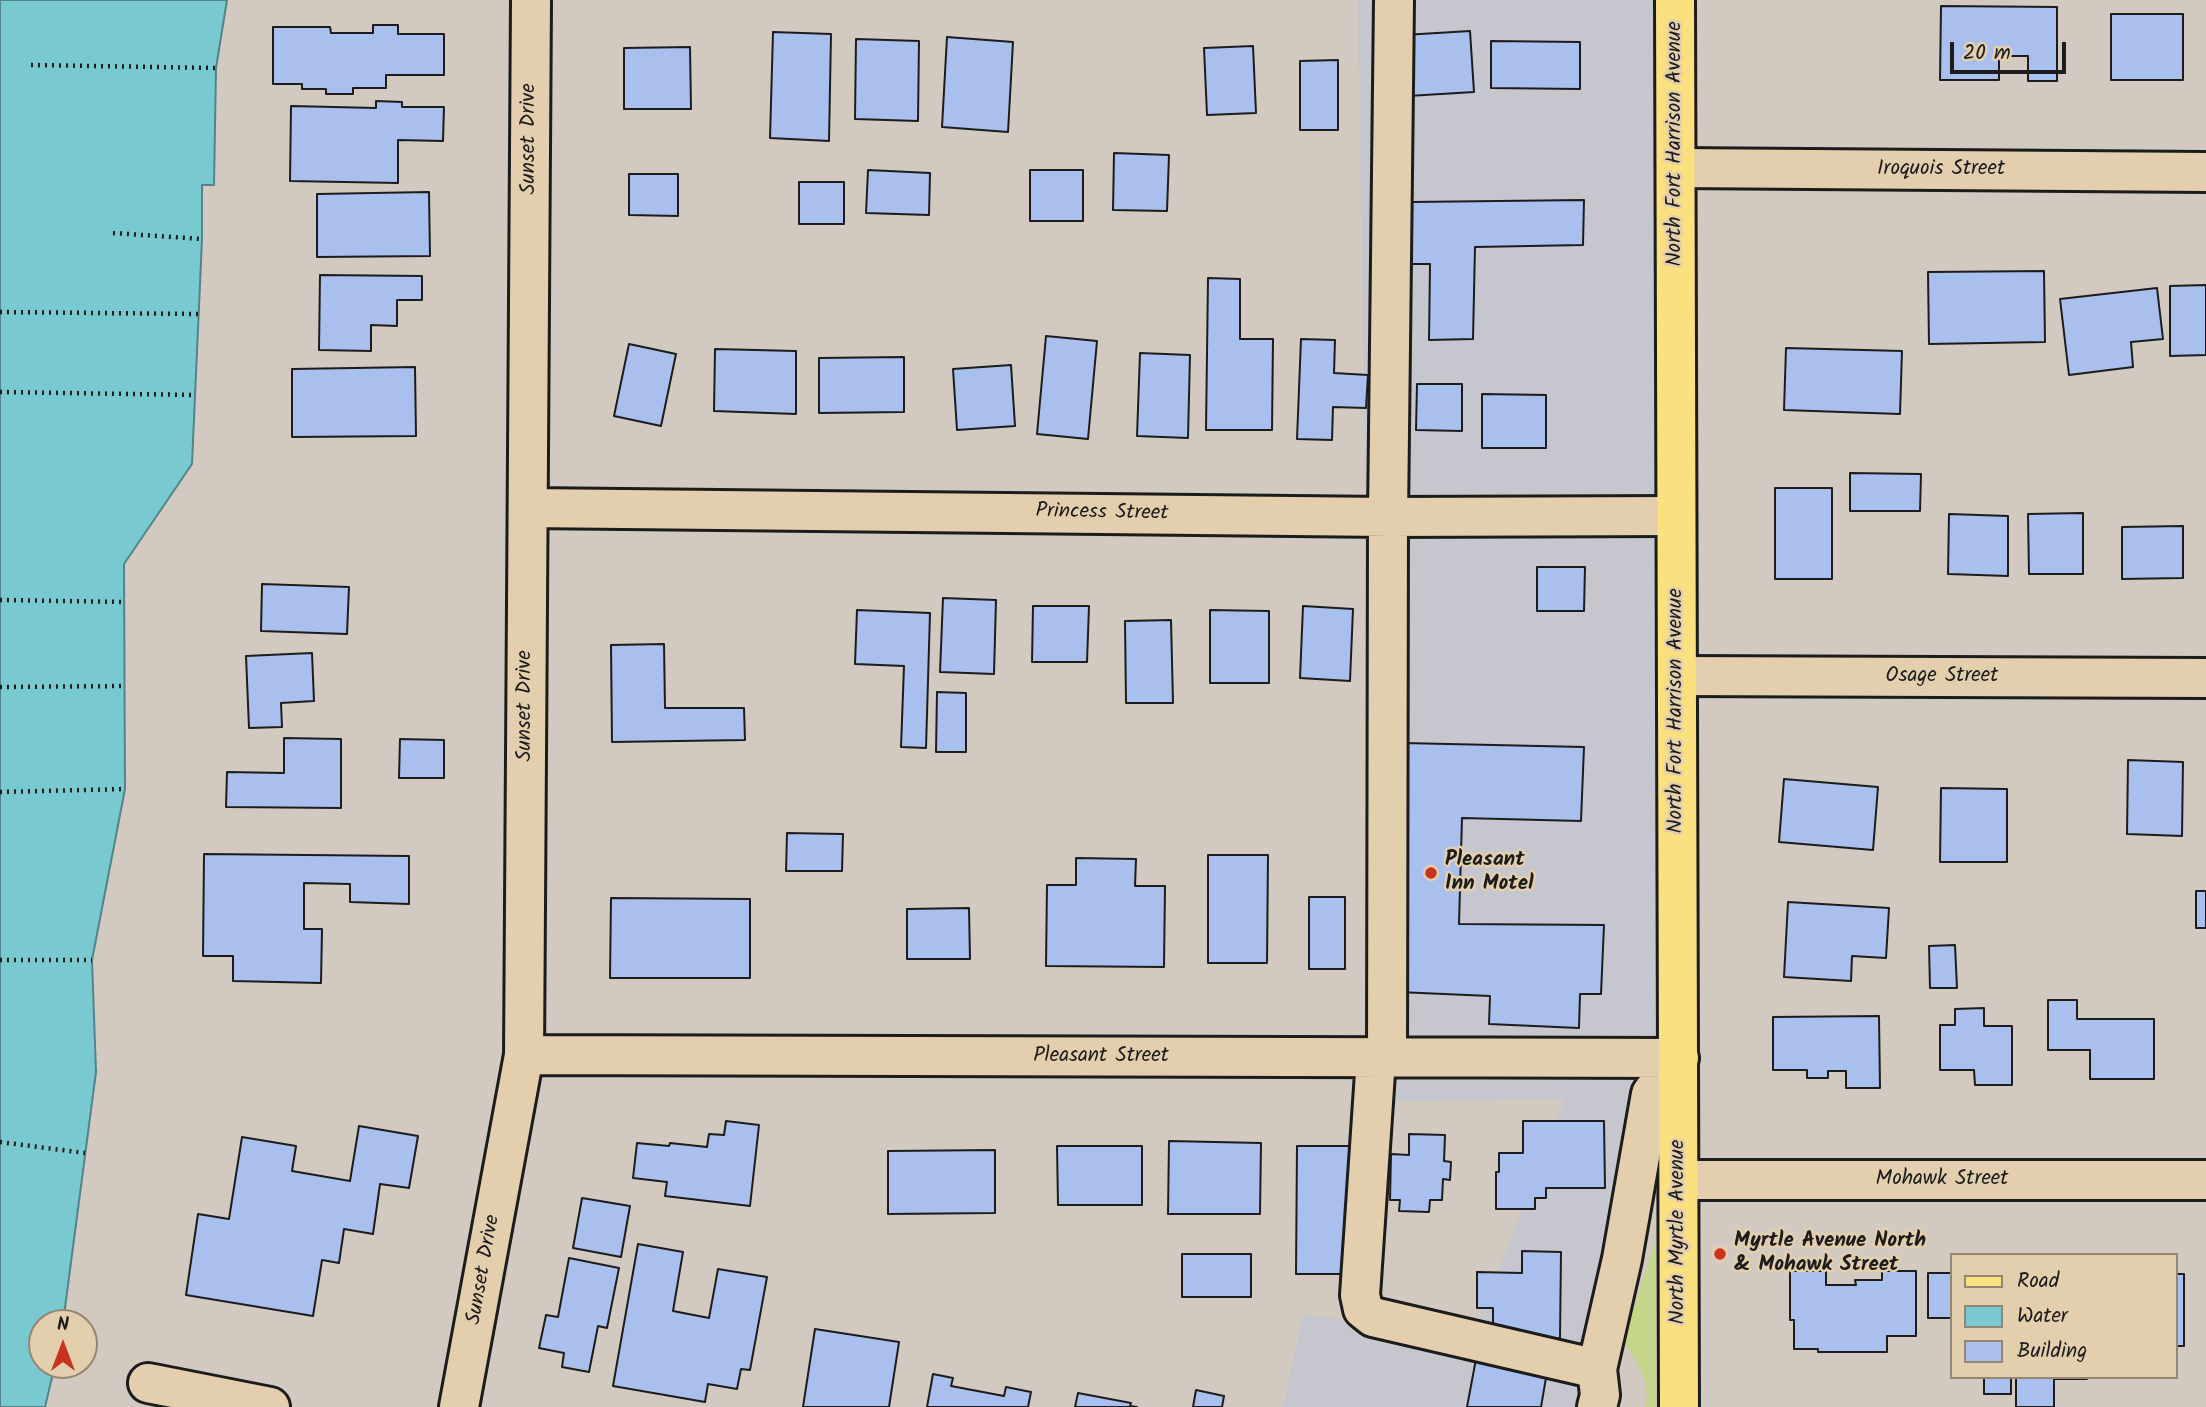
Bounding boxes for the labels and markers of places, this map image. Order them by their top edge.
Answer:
place label: Pleasant Inn Motel [1445,848,1534,898]
marker: Pleasant Inn Motel [1423,865,1439,881]
place label: Myrtle Avenue North & Mohawk Street [1734,1229,1926,1279]
marker: Myrtle Avenue North & Mohawk Street [1712,1246,1728,1262]

